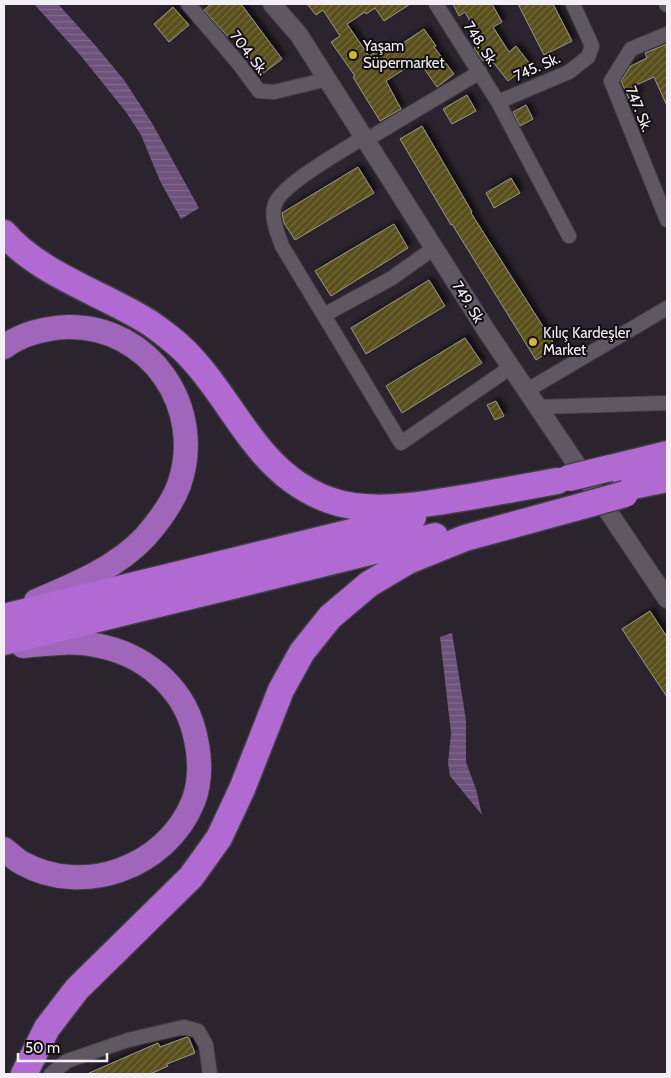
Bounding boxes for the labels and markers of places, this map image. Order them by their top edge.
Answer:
place label: Yaşam Süpermarket [362,37,445,72]
marker: Yaşam Süpermarket [347,49,359,61]
place label: Kılıç Kardeşler Market [543,324,631,359]
marker: Kılıç Kardeşler Market [527,336,539,348]

